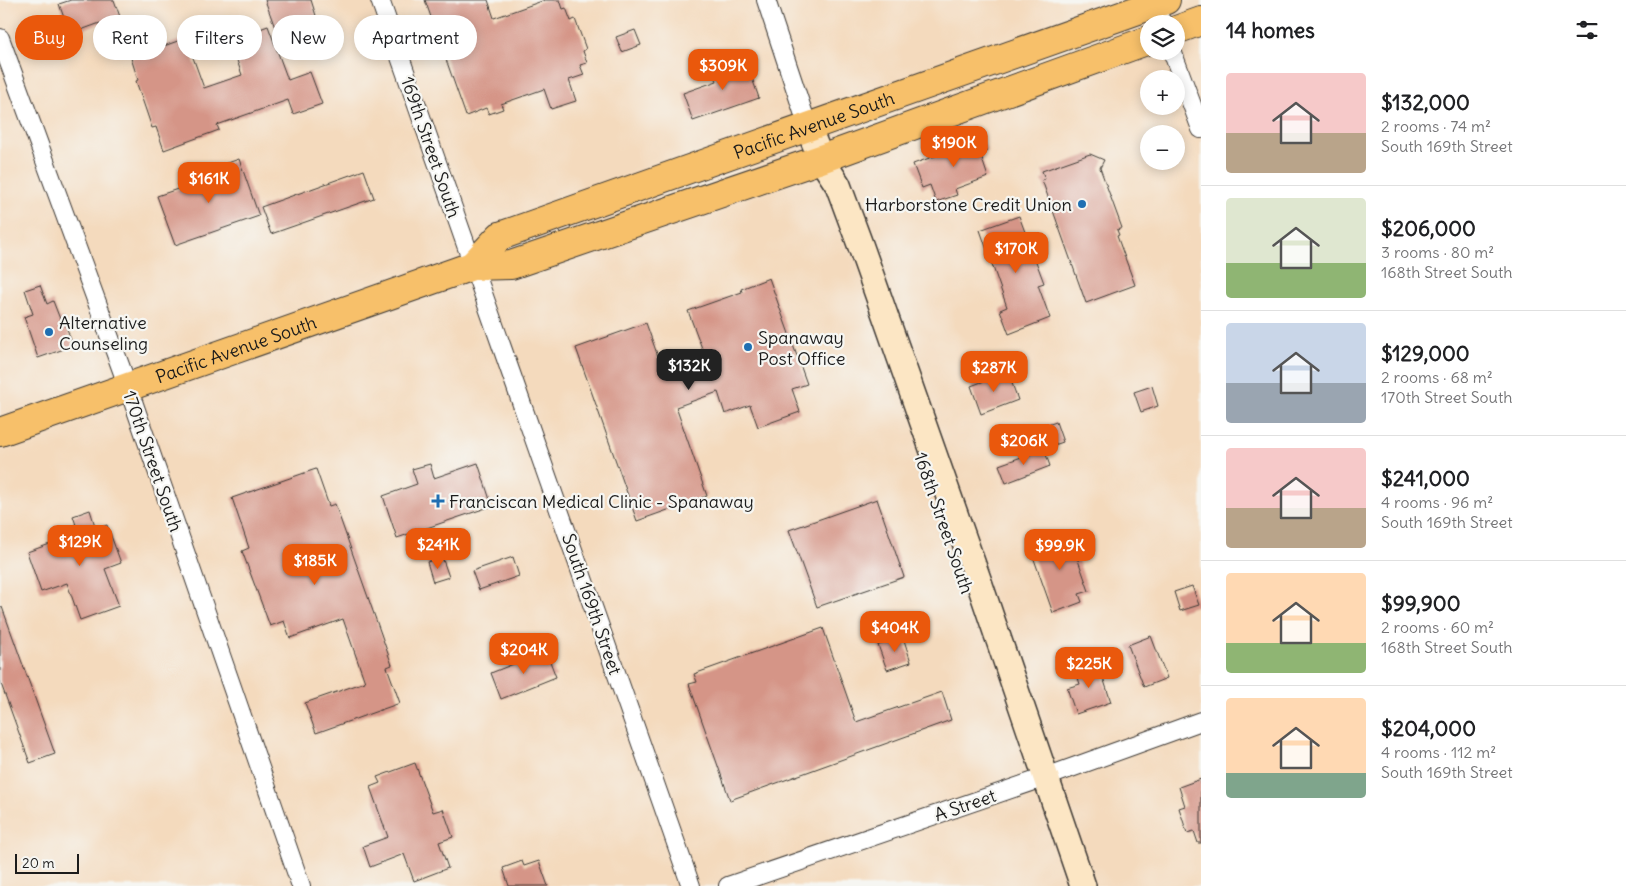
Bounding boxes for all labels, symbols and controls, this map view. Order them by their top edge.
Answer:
chip: Buy [15,15,83,60]
chip: Rent [93,15,167,60]
chip: Filters [177,15,262,60]
chip: New [272,15,344,60]
chip: Apartment [354,15,477,60]
map controls [1140,15,1185,170]
button: layers [1140,15,1185,60]
icon: filters [1573,16,1601,44]
text: 14 homes [1226,17,1315,44]
pin: $309K [688,48,758,91]
text: $309K [699,55,747,75]
button: + [1140,70,1185,115]
street label: 169th Street South [396,73,466,221]
street label: Pacific Avenue South [730,86,897,164]
text: $132,000 [1381,89,1470,116]
icon: home [1266,93,1326,153]
text: 2 rooms · 74 m² [1381,116,1491,136]
button: − [1140,125,1185,170]
pin: $190K [919,126,989,168]
text: $190K [932,132,976,152]
text: South 169th Street [1381,136,1513,156]
pin: $161K [174,162,244,204]
text: $161K [189,168,229,188]
place label: Harborstone Credit Union [865,193,1072,216]
marker: Harborstone Credit Union [1076,198,1088,210]
text: $206,000 [1381,215,1476,242]
icon: home [1266,218,1326,278]
pin: $170K [981,232,1051,274]
text: $170K [994,238,1038,258]
text: 3 rooms · 80 m² [1381,242,1494,262]
text: 168th Street South [1381,262,1513,282]
street label: Pacific Avenue South [152,310,319,388]
place label: Alternative Counseling [59,311,148,355]
marker: Alternative Counseling [43,326,55,338]
place label: Spanaway Post Office [758,326,845,370]
text: $129,000 [1381,340,1470,367]
marker: Spanaway Post Office [742,341,754,353]
icon: home [1266,343,1326,403]
pin: $132K [654,348,724,391]
pin: $287K [959,350,1029,393]
text: $132K [668,355,710,375]
text: $287K [972,357,1016,377]
text: 2 rooms · 68 m² [1381,367,1493,387]
street label: 170th Street South [118,387,188,535]
text: 170th Street South [1381,387,1513,407]
pin: $206K [989,424,1059,466]
text: $206K [1000,430,1048,450]
street label: 168th Street South [909,449,979,597]
text: $241,000 [1381,465,1470,492]
icon: home [1266,468,1326,528]
place label: Franciscan Medical Clinic - Spanaway [449,490,754,513]
text: 4 rooms · 96 m² [1381,492,1493,512]
marker: Franciscan Medical Clinic - Spanaway [431,494,445,508]
text: South 169th Street [1381,512,1513,532]
pin: $129K [45,524,115,567]
pin: $241K [403,528,473,570]
pin: $99.9K [1019,528,1101,571]
street label: South 169th Street [557,530,627,678]
text: $129K [59,531,101,551]
text: $241K [417,534,459,554]
text: $99.9K [1035,535,1085,555]
pin: $185K [280,544,350,586]
text: $185K [293,550,337,570]
text: $99,900 [1381,590,1460,617]
icon: home [1266,593,1326,653]
pin: $404K [860,610,930,653]
text: $404K [871,617,919,637]
text: 2 rooms · 60 m² [1381,617,1494,637]
pin: $204K [489,632,559,675]
text: 168th Street South [1381,637,1513,657]
text: $204K [500,639,548,659]
pin: $225K [1054,646,1124,689]
text: $225K [1066,653,1112,673]
text: $204,000 [1381,715,1476,742]
icon: home [1266,718,1326,778]
text: 4 rooms · 112 m² [1381,742,1496,762]
text: South 169th Street [1381,762,1513,782]
street label: A Street [931,784,999,826]
scale bar [15,851,79,874]
text: 20 m [22,854,55,872]

